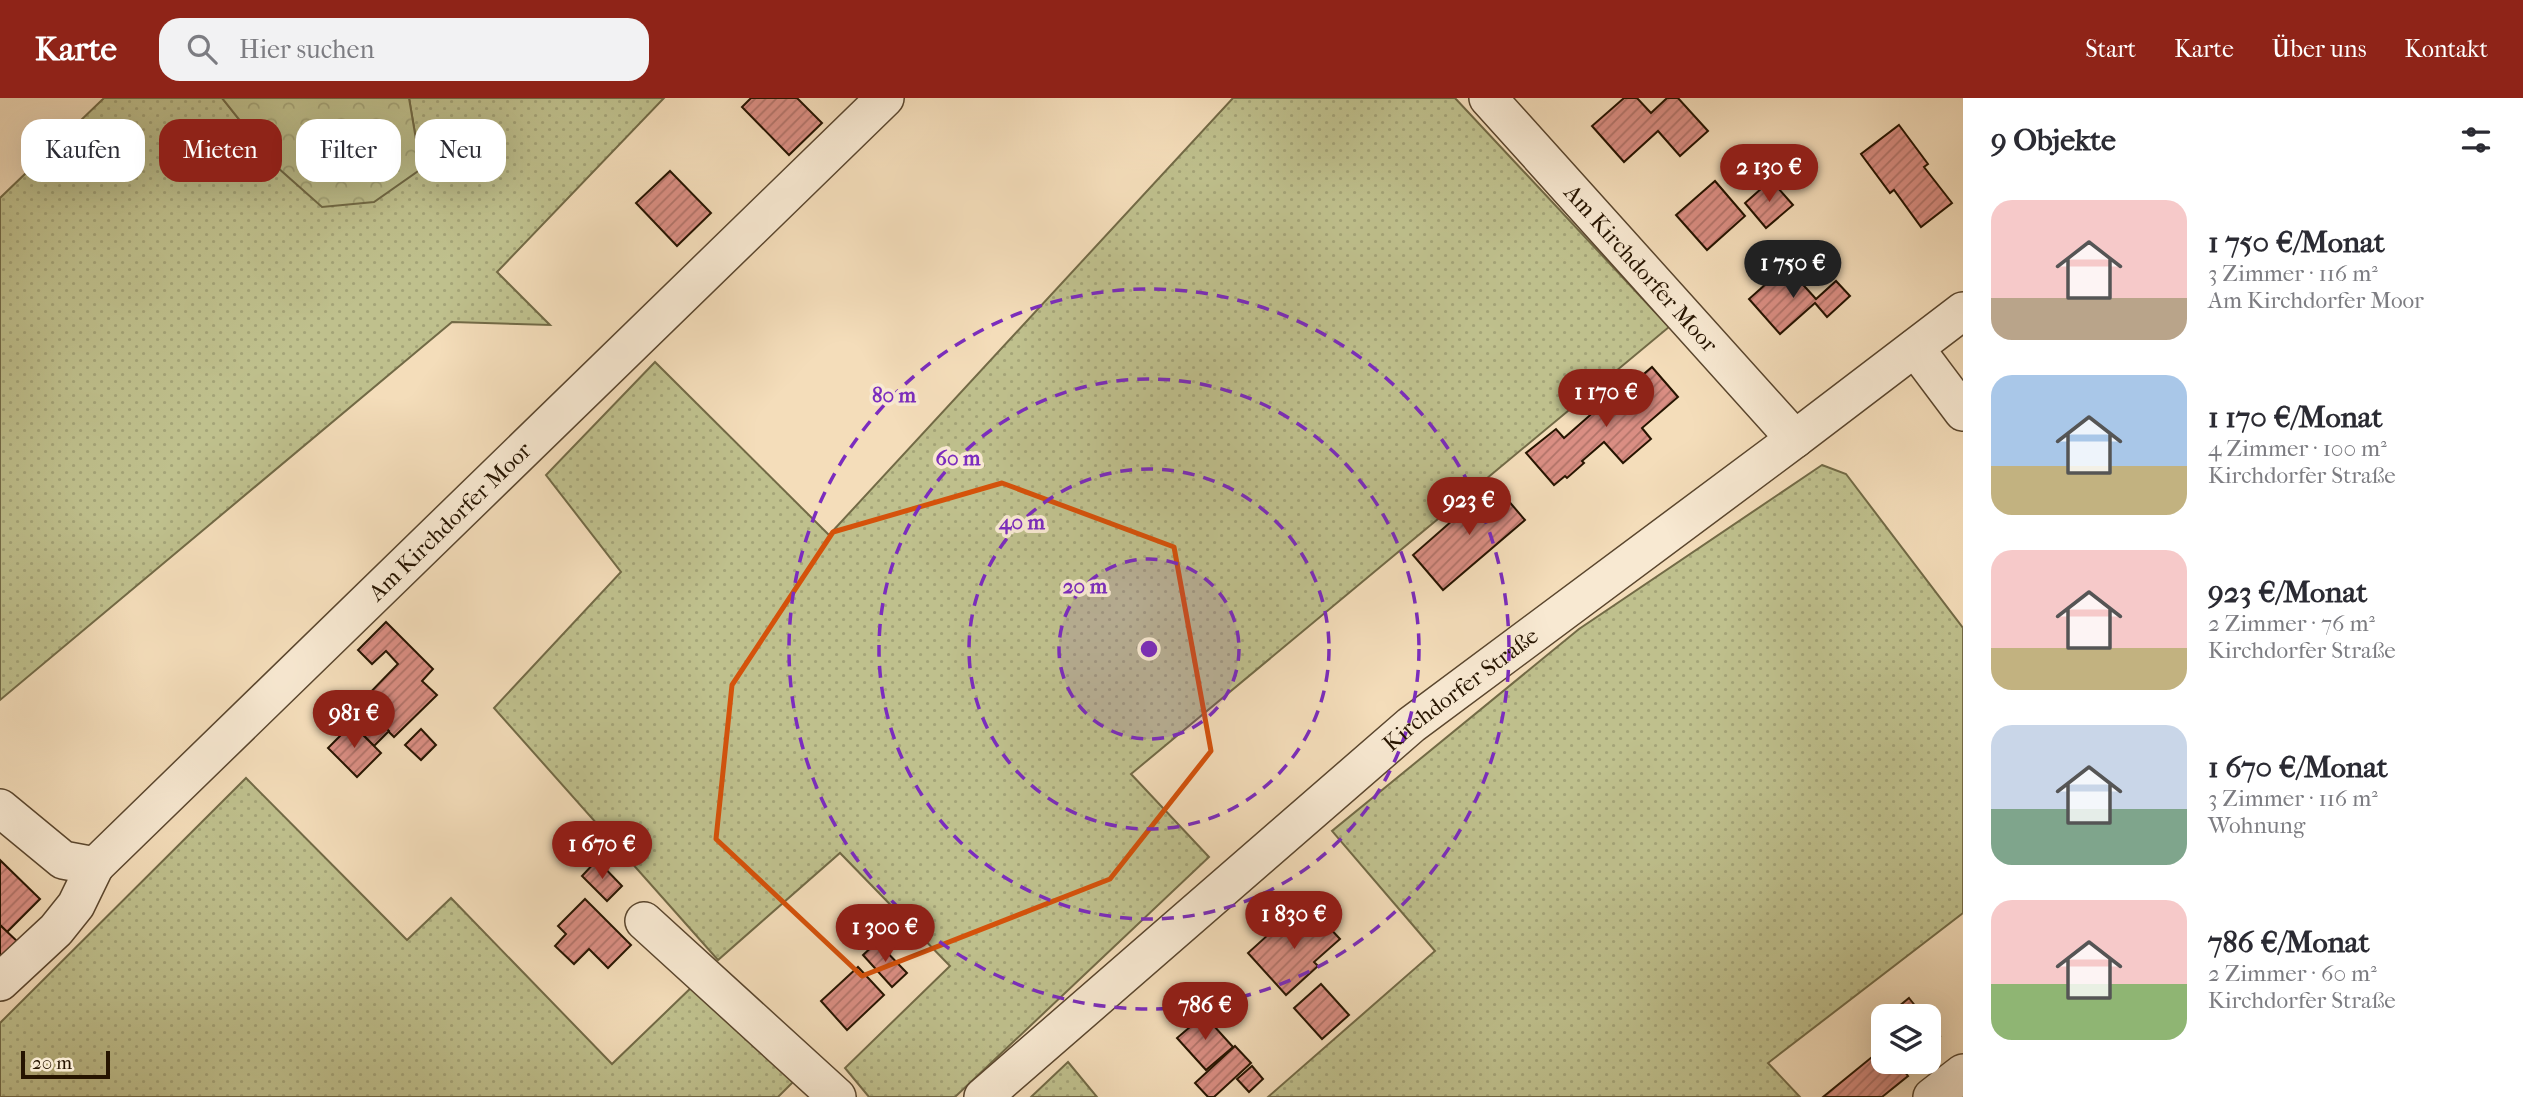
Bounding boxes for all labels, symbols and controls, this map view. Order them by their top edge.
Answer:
search box [159,18,649,81]
text: Karte [35,30,117,69]
icon: search [183,30,221,68]
text: Hier suchen [239,34,375,65]
text: Start [2085,35,2136,63]
text: Karte [2174,35,2234,63]
text: Über uns [2272,35,2367,63]
text: Kontakt [2405,35,2488,63]
chip: Kaufen [21,119,145,182]
chip: Mieten [159,119,282,182]
chip: Filter [296,119,401,182]
chip: Neu [415,119,506,182]
icon: filters [2457,121,2495,159]
text: 9 Objekte [1991,123,2116,158]
pin: 2 130 € [1704,144,1834,204]
text: 2 130 € [1736,153,1802,180]
street label: Am Kirchdorfer Moor [1558,178,1723,358]
text: 1 750 €/Monat [2208,225,2385,260]
icon: home [2047,228,2131,312]
pin: 1 750 € [1728,240,1858,300]
text: 1 750 € [1760,249,1826,276]
text: 3 Zimmer · 116 m² [2208,260,2378,287]
text: Am Kirchdorfer Moor [2208,287,2424,314]
pin: 1 170 € [1541,370,1671,429]
text: 1 170 € [1574,378,1638,405]
text: 80 m [872,383,917,407]
text: 1 170 €/Monat [2208,400,2382,435]
icon: home [2047,403,2131,487]
text: 4 Zimmer · 100 m² [2208,435,2387,462]
street label: Am Kirchdorfer Moor [363,436,537,607]
text: 60 m [936,446,981,470]
text: Kirchdorfer Straße [2208,462,2396,489]
pin: 923 € [1420,478,1518,537]
text: 923 € [1443,486,1495,513]
text: 40 m [998,510,1046,535]
text: 20 m [1063,574,1108,598]
text: 923 €/Monat [2208,575,2367,610]
icon: home [2047,578,2131,662]
text: 2 Zimmer · 76 m² [2208,610,2375,637]
street label: Kirchdorfer Straße [1378,622,1544,757]
centre of rings [1137,637,1161,661]
text: Kirchdorfer Straße [2208,637,2396,664]
pin: 981 € [305,690,403,750]
text: 981 € [329,699,379,726]
text: 1 670 €/Monat [2208,750,2388,785]
icon: home [2047,753,2131,837]
text: 3 Zimmer · 116 m² [2208,785,2378,812]
text: Wohnung [2208,812,2305,839]
pin: 1 670 € [537,822,667,881]
text: 1 670 € [568,830,636,857]
pin: 1 830 € [1229,892,1359,951]
text: 1 830 € [1261,900,1327,927]
pin: 1 300 € [820,904,950,964]
text: 1 300 € [852,913,918,940]
text: 786 €/Monat [2208,925,2369,960]
icon: home [2047,928,2131,1012]
text: 2 Zimmer · 60 m² [2208,960,2377,987]
pin: 786 € [1156,982,1254,1042]
text: Kirchdorfer Straße [2208,987,2396,1014]
text: 786 € [1178,991,1232,1018]
map controls [1871,1004,1941,1074]
button: layers [1871,1004,1941,1074]
scale bar [21,1048,110,1080]
text: 20 m [32,1052,72,1074]

